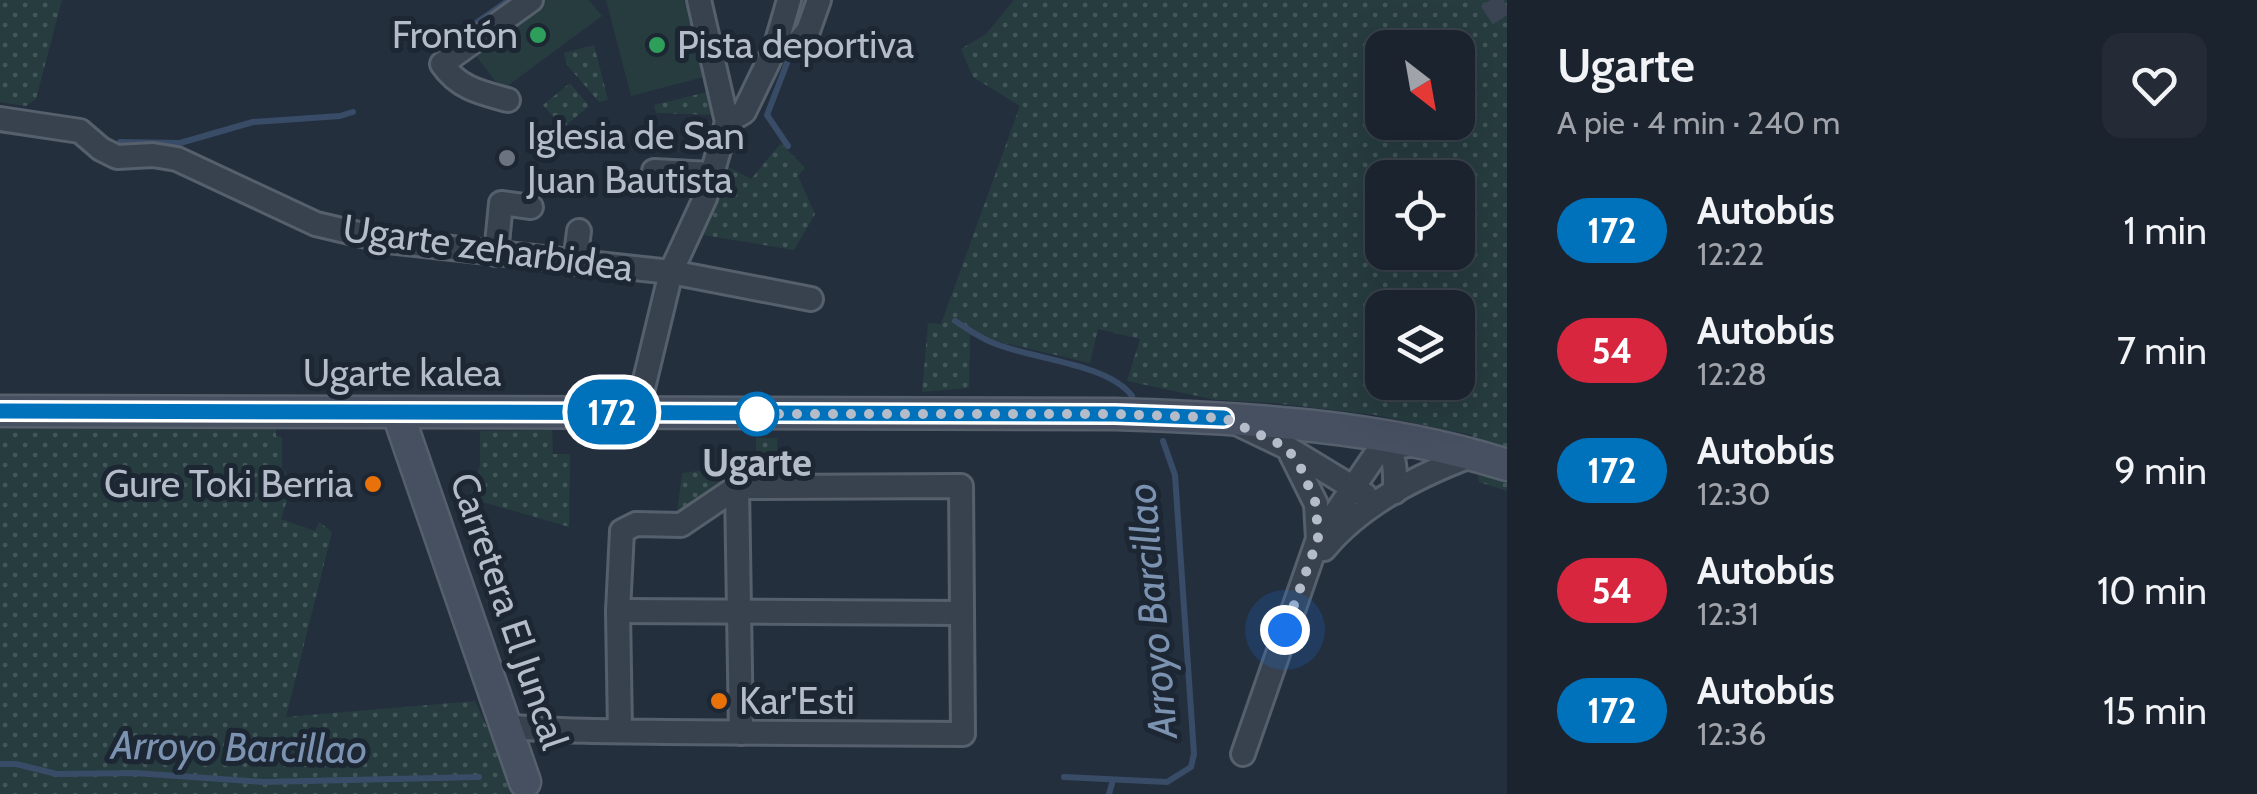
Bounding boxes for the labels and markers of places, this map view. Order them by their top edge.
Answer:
place label: Frontón [392,11,518,58]
place label: Pista deportiva [677,21,914,68]
marker: Frontón [527,24,549,46]
marker: Pista deportiva [646,34,668,56]
place label: Iglesia de San Juan Bautista [526,112,745,203]
marker: Iglesia de San Juan Bautista [496,147,518,169]
marker: Ugarte [736,393,778,435]
place label: Ugarte [702,439,812,486]
place label: Gure Toki Berria [104,460,353,507]
marker: Gure Toki Berria [362,473,384,495]
place label: Kar'Esti [739,677,855,724]
marker: Kar'Esti [708,690,730,712]

